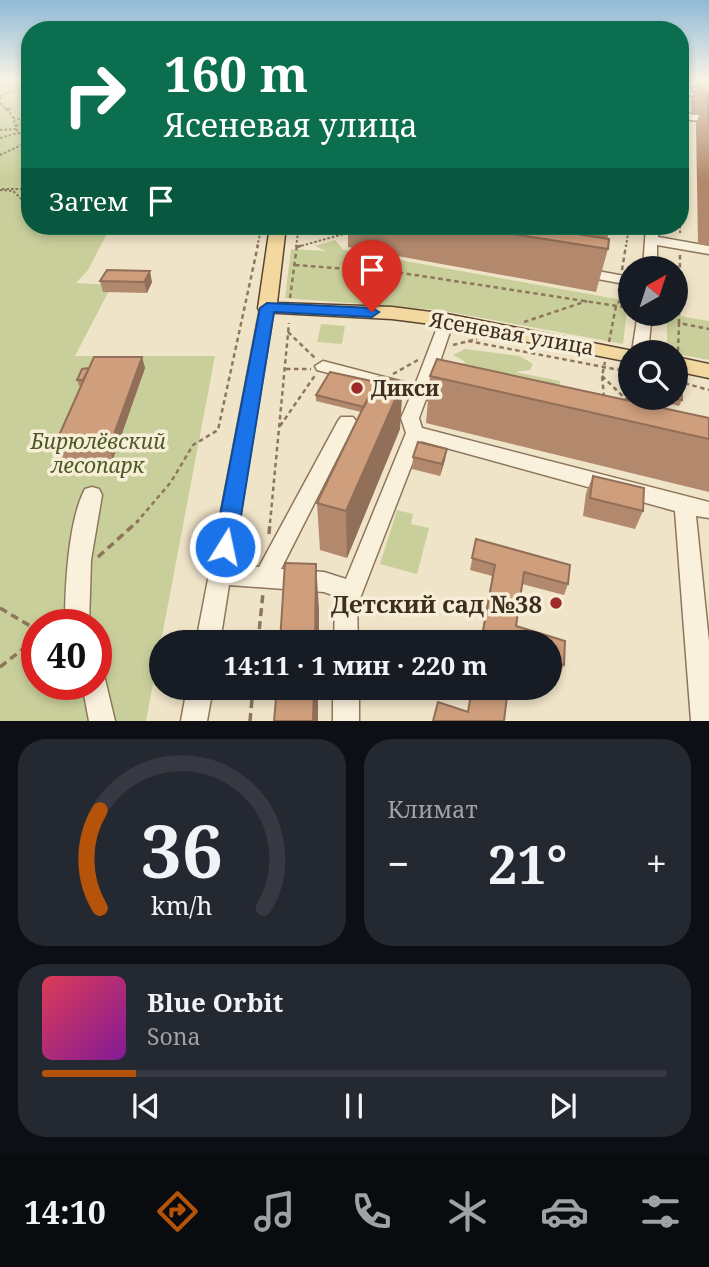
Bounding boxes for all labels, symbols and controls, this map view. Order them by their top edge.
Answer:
text: 160 m [164,40,308,106]
icon: right [49,49,140,140]
text: Ясеневая улица [164,103,418,146]
icon: arrive [142,182,180,220]
text: Затем [49,183,128,219]
pin [342,240,402,312]
icon: arrive [353,251,391,289]
north arrow [618,256,688,326]
map controls [618,256,688,410]
street label: Ясеневая улица [427,305,596,361]
button: search [618,340,688,410]
place label: Дикси [371,374,439,402]
marker: Дикси [349,380,365,396]
park label: Бирюлёвский лесопарк [29,427,166,479]
position arrow [188,510,262,584]
place label: Детский сад №38 [331,587,542,620]
marker: Детский сад №38 [548,595,564,611]
speed limit sign: 40 [21,609,112,700]
text: 14:11 · 1 мин · 220 m [223,647,488,683]
text: Климат [388,793,478,825]
text: 36 [141,801,223,900]
text: 21° [488,828,567,899]
text: − [388,837,410,889]
text: + [646,837,667,889]
text: km/h [151,888,213,922]
text: Blue Orbit [147,984,283,1020]
text: Sona [147,1020,201,1052]
icon: previous [127,1087,165,1125]
icon: pause [335,1087,373,1125]
icon: next [544,1087,582,1125]
icon: directions [153,1187,202,1236]
icon: music [250,1187,299,1236]
icon: phone [347,1187,396,1236]
icon: climate [443,1187,492,1236]
icon: car [540,1187,589,1236]
icon: filters [636,1187,685,1236]
text: 14:10 [24,1190,106,1233]

